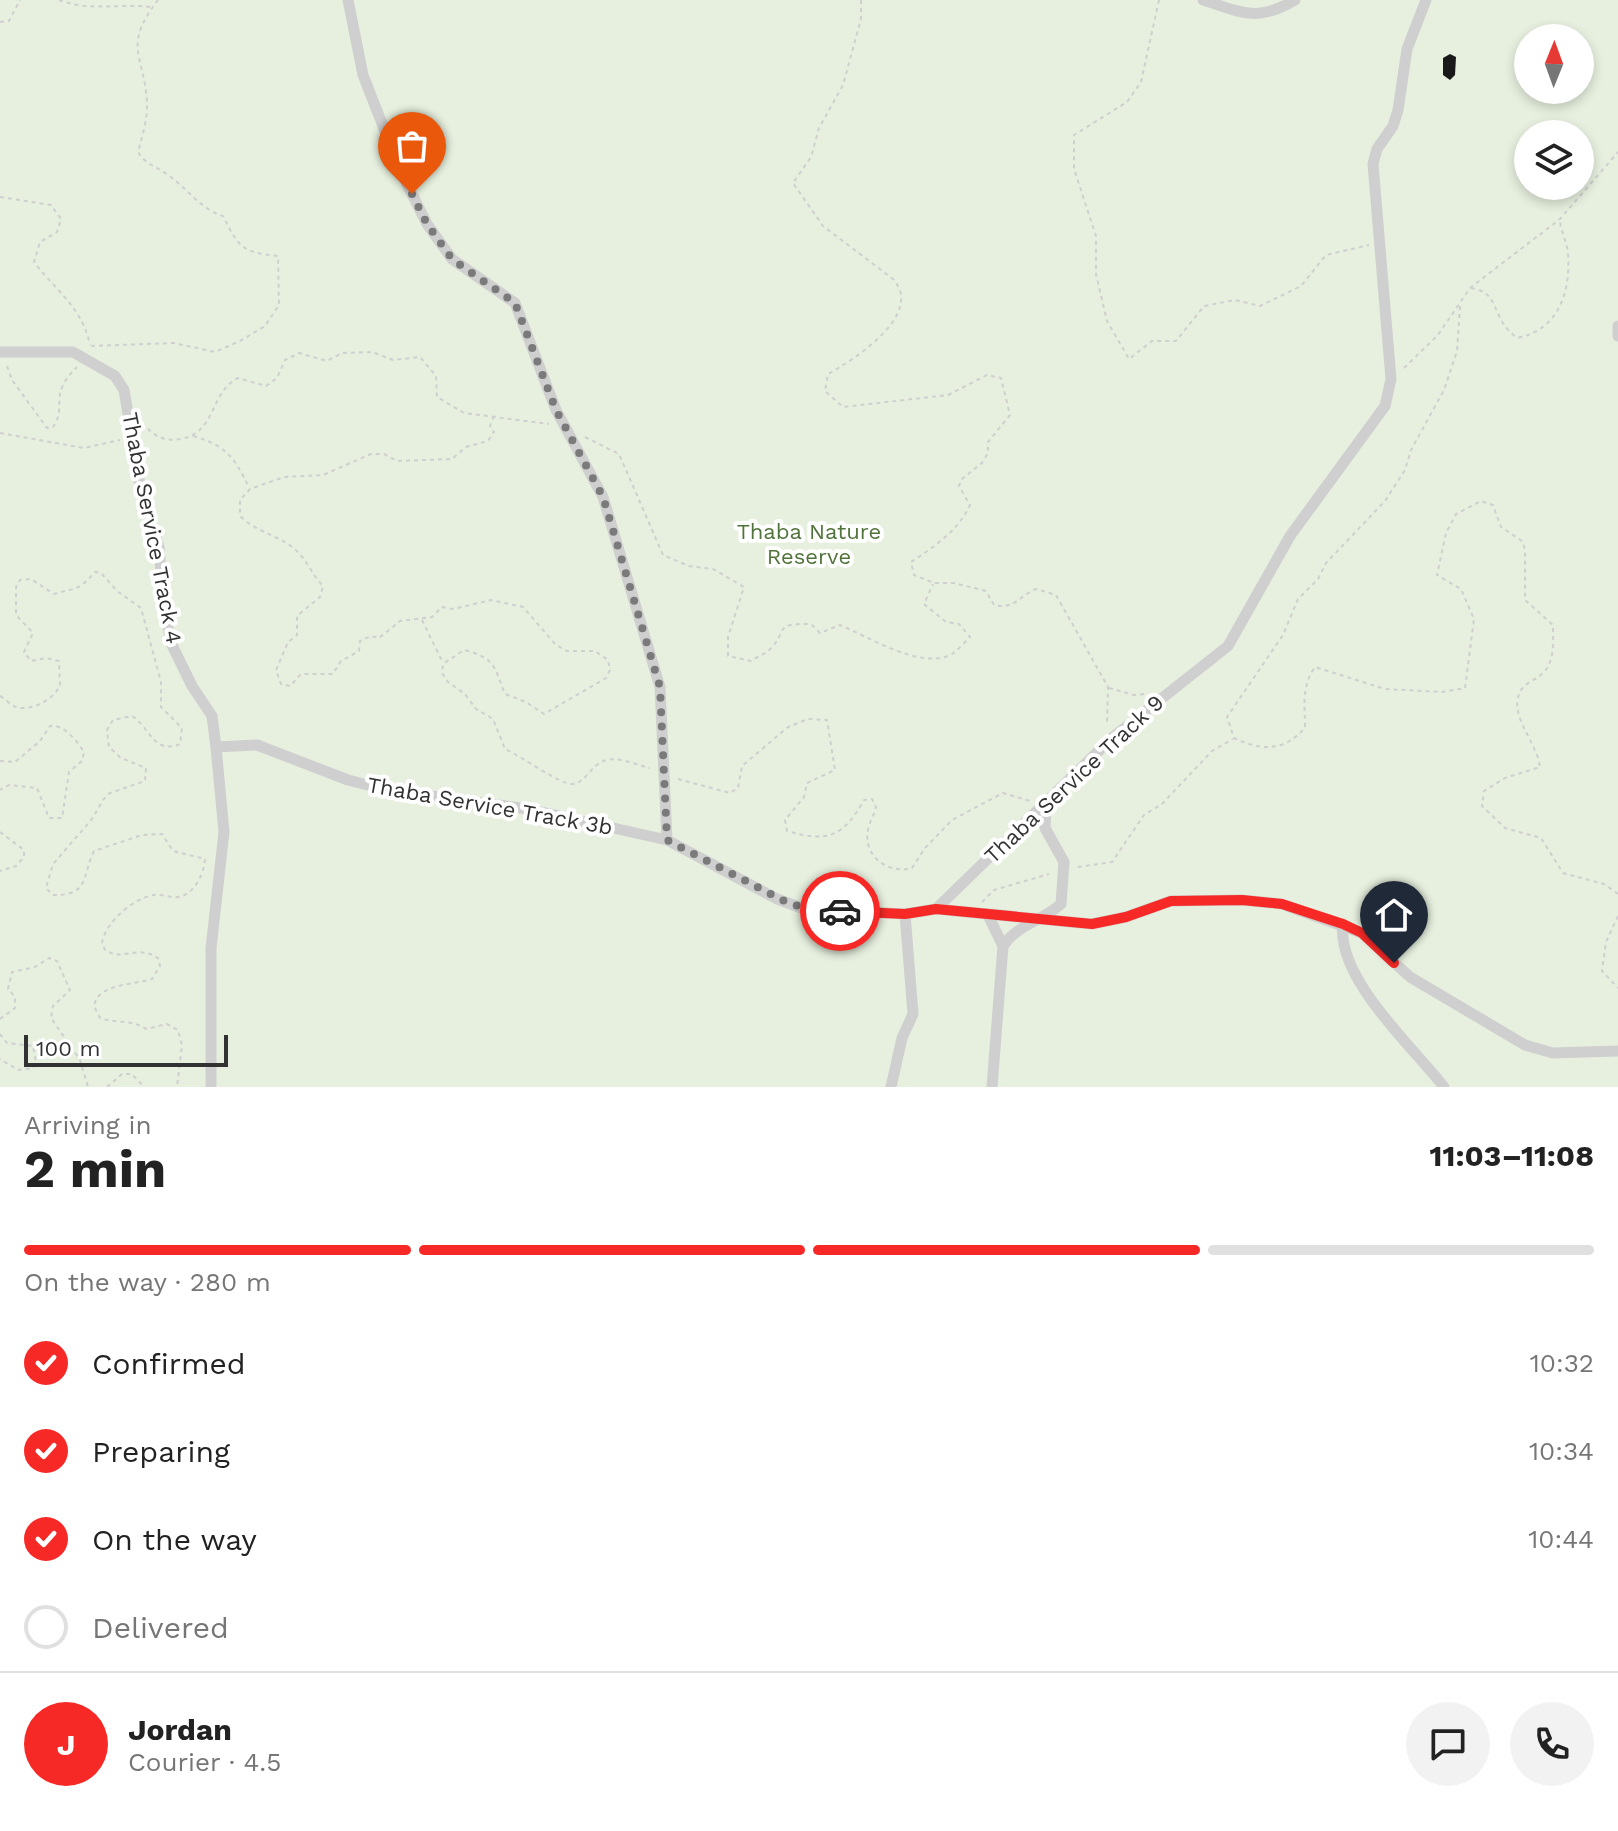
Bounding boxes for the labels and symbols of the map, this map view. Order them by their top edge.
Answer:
north arrow [1514,24,1594,104]
pin [378,112,446,194]
street label: Thaba Service Track 4 [117,410,187,646]
park label: Thaba Nature Reserve [737,519,881,569]
street label: Thaba Service Track 9 [979,690,1169,868]
street label: Thaba Service Track 3b [365,772,615,840]
courier [800,871,880,951]
pin [1360,881,1428,963]
scale bar [24,1031,228,1067]

